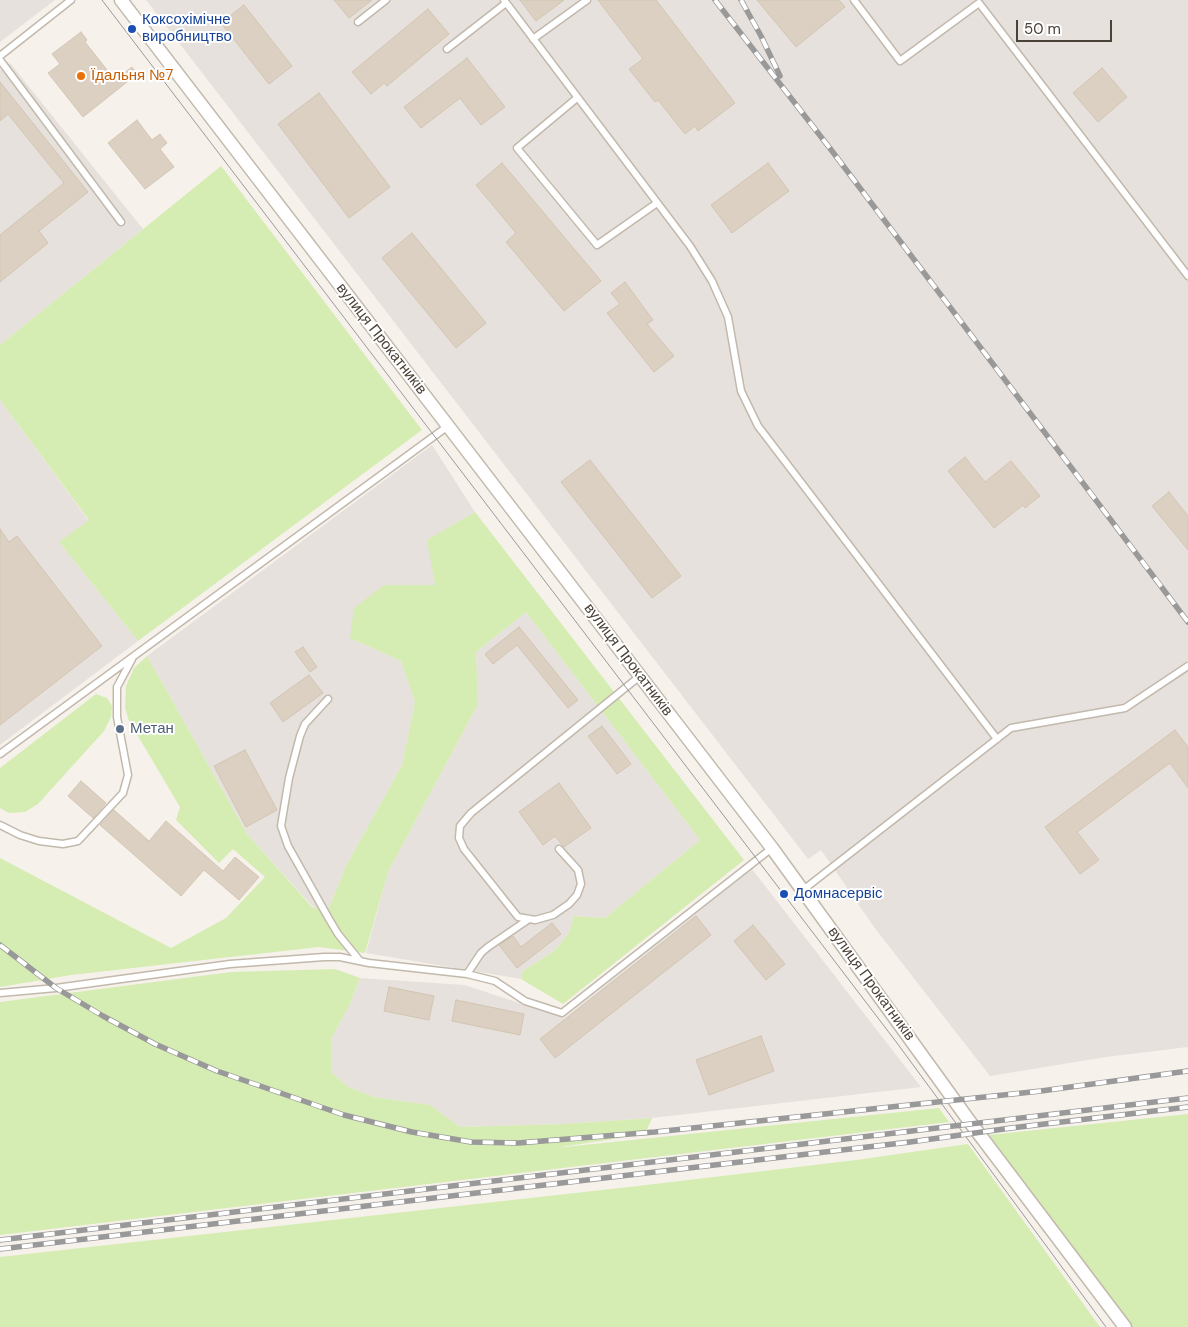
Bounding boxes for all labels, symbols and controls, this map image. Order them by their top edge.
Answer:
scale bar [1018,10,1114,42]
place label: Коксохімічне виробництво [142,11,232,46]
text: 50 m [1024,19,1061,39]
marker: Коксохімічне виробництво [126,23,138,35]
place label: Їдальня №7 [91,67,173,85]
marker: Їдальня №7 [75,70,87,82]
street label: вулиця Прокатників [332,280,430,398]
street label: вулиця Прокатників [580,600,676,720]
place label: Метан [130,720,174,738]
marker: Метан [114,723,126,735]
place label: Домнасервіс [794,885,883,903]
marker: Домнасервіс [778,888,790,900]
street label: вулиця Прокатників [824,924,918,1044]

